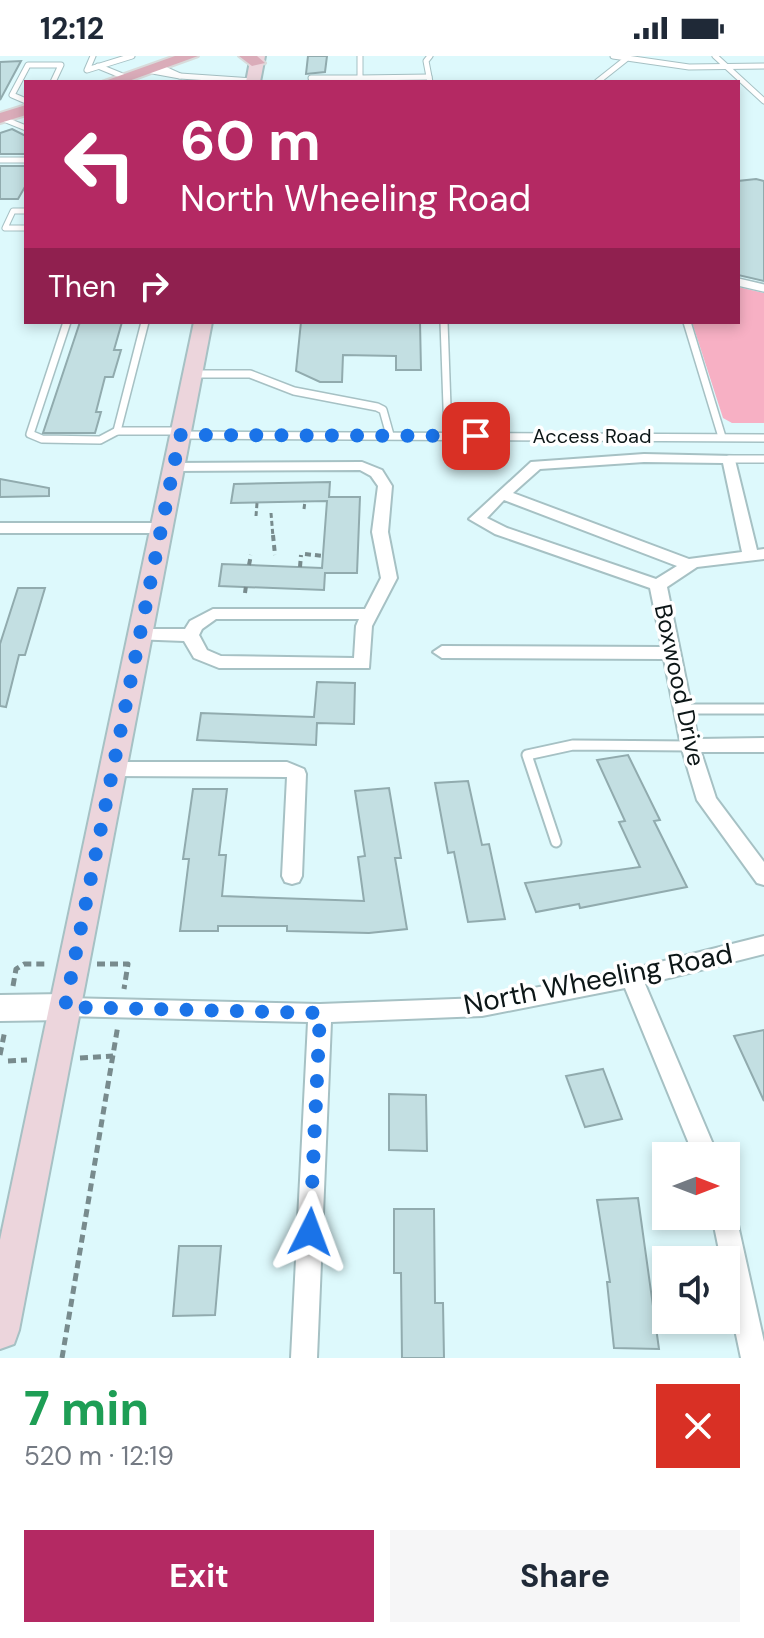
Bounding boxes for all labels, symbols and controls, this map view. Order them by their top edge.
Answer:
text: 12:12 [40,9,104,48]
text: 60 m [180,104,321,177]
icon: left [48,112,152,216]
text: North Wheeling Road [180,175,531,222]
icon: right [132,264,176,308]
text: Then [48,267,116,306]
pin [442,402,510,470]
icon: arrive [454,414,498,458]
street label: Access Road [533,423,651,449]
street label: Boxwood Drive [648,601,712,769]
street label: North Wheeling Road [460,935,736,1023]
north arrow [652,1142,740,1230]
map controls [652,1142,740,1334]
position arrow [268,1190,352,1274]
button: sound [652,1246,740,1334]
text: 7 min [24,1377,149,1440]
button: close [656,1384,740,1468]
text: 520 m · 12:19 [24,1439,174,1473]
button: Exit [24,1530,374,1622]
button: Share [390,1530,740,1622]

